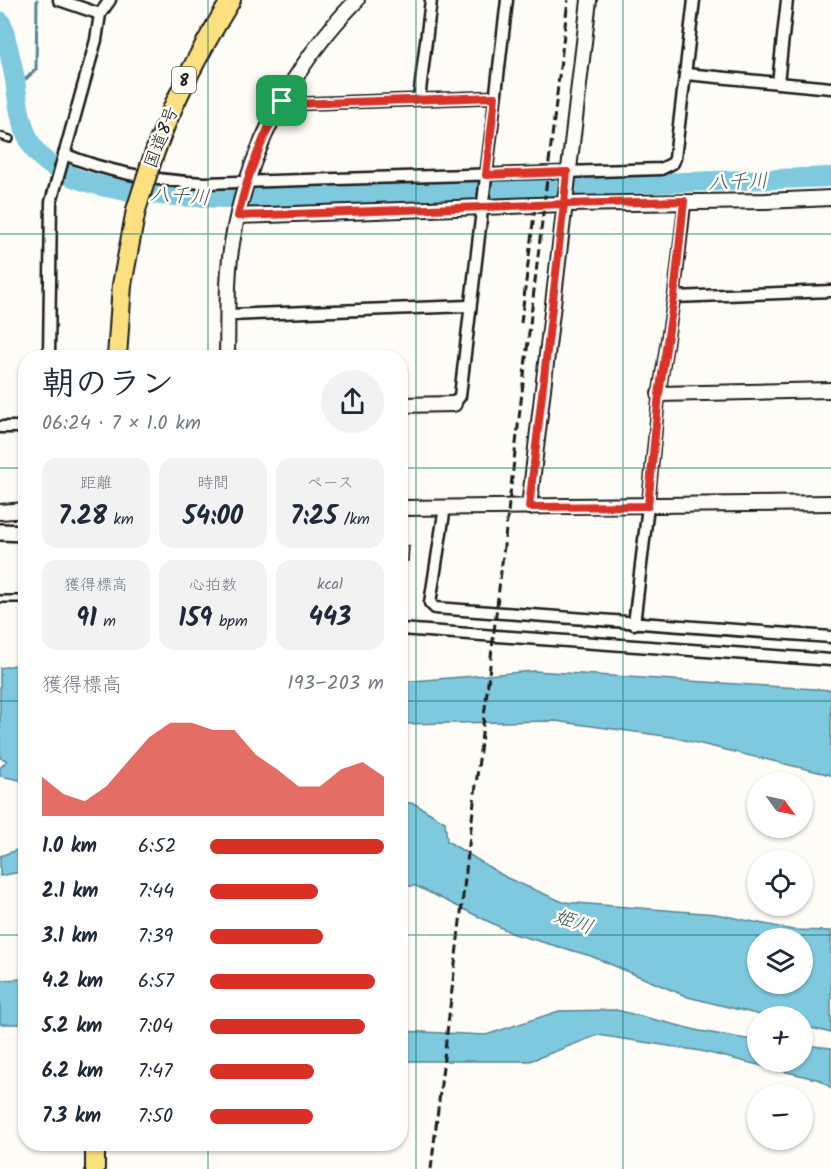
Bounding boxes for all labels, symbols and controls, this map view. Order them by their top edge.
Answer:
road number: 8 [172,67,196,93]
pin [256,75,307,126]
icon: arrive [265,84,298,117]
street label: 国道8号 [137,102,188,173]
water label: 八千川 [708,166,769,200]
water label: 八千川 [149,179,211,215]
text: 朝のラン [42,359,174,412]
button: share [321,370,384,433]
text: 06:24 · 7 × 1.0 km [42,408,201,440]
text: 距離 [80,471,112,496]
text: 時間 [197,471,229,496]
text: ペース [306,471,354,496]
text: 7.28 [58,496,107,538]
text: 54:00 [183,496,243,538]
text: 7:25 [290,496,337,538]
text: km [107,507,134,532]
text: /km [337,507,370,532]
text: kcal [317,572,343,597]
text: 獲得標高 [64,573,128,598]
text: 心拍数 [189,573,237,598]
text: 443 [309,597,351,639]
text: 91 [76,598,97,640]
text: 159 [178,598,212,640]
text: m [97,609,116,634]
text: bpm [212,609,248,634]
text: 193–203 m [287,668,384,700]
text: 獲得標高 [42,670,122,702]
north arrow [747,772,813,838]
map controls [747,772,813,1150]
text: 1.0 km [42,831,97,863]
text: 6:52 [138,831,176,863]
button: locate [747,850,813,916]
text: 2.1 km [42,876,98,908]
text: 7:44 [138,876,174,908]
water label: 姫川 [549,901,598,945]
text: 3.1 km [42,921,98,953]
text: 7:39 [138,921,173,953]
button: layers [747,928,813,994]
text: 4.2 km [42,966,103,998]
text: 6:57 [138,966,174,998]
button: + [747,1006,813,1072]
text: 5.2 km [42,1011,102,1043]
text: 7:04 [138,1011,173,1043]
text: 6.2 km [42,1056,103,1088]
text: 7:47 [138,1056,172,1088]
button: − [747,1084,813,1150]
text: 7.3 km [42,1101,101,1133]
text: 7:50 [138,1101,173,1133]

